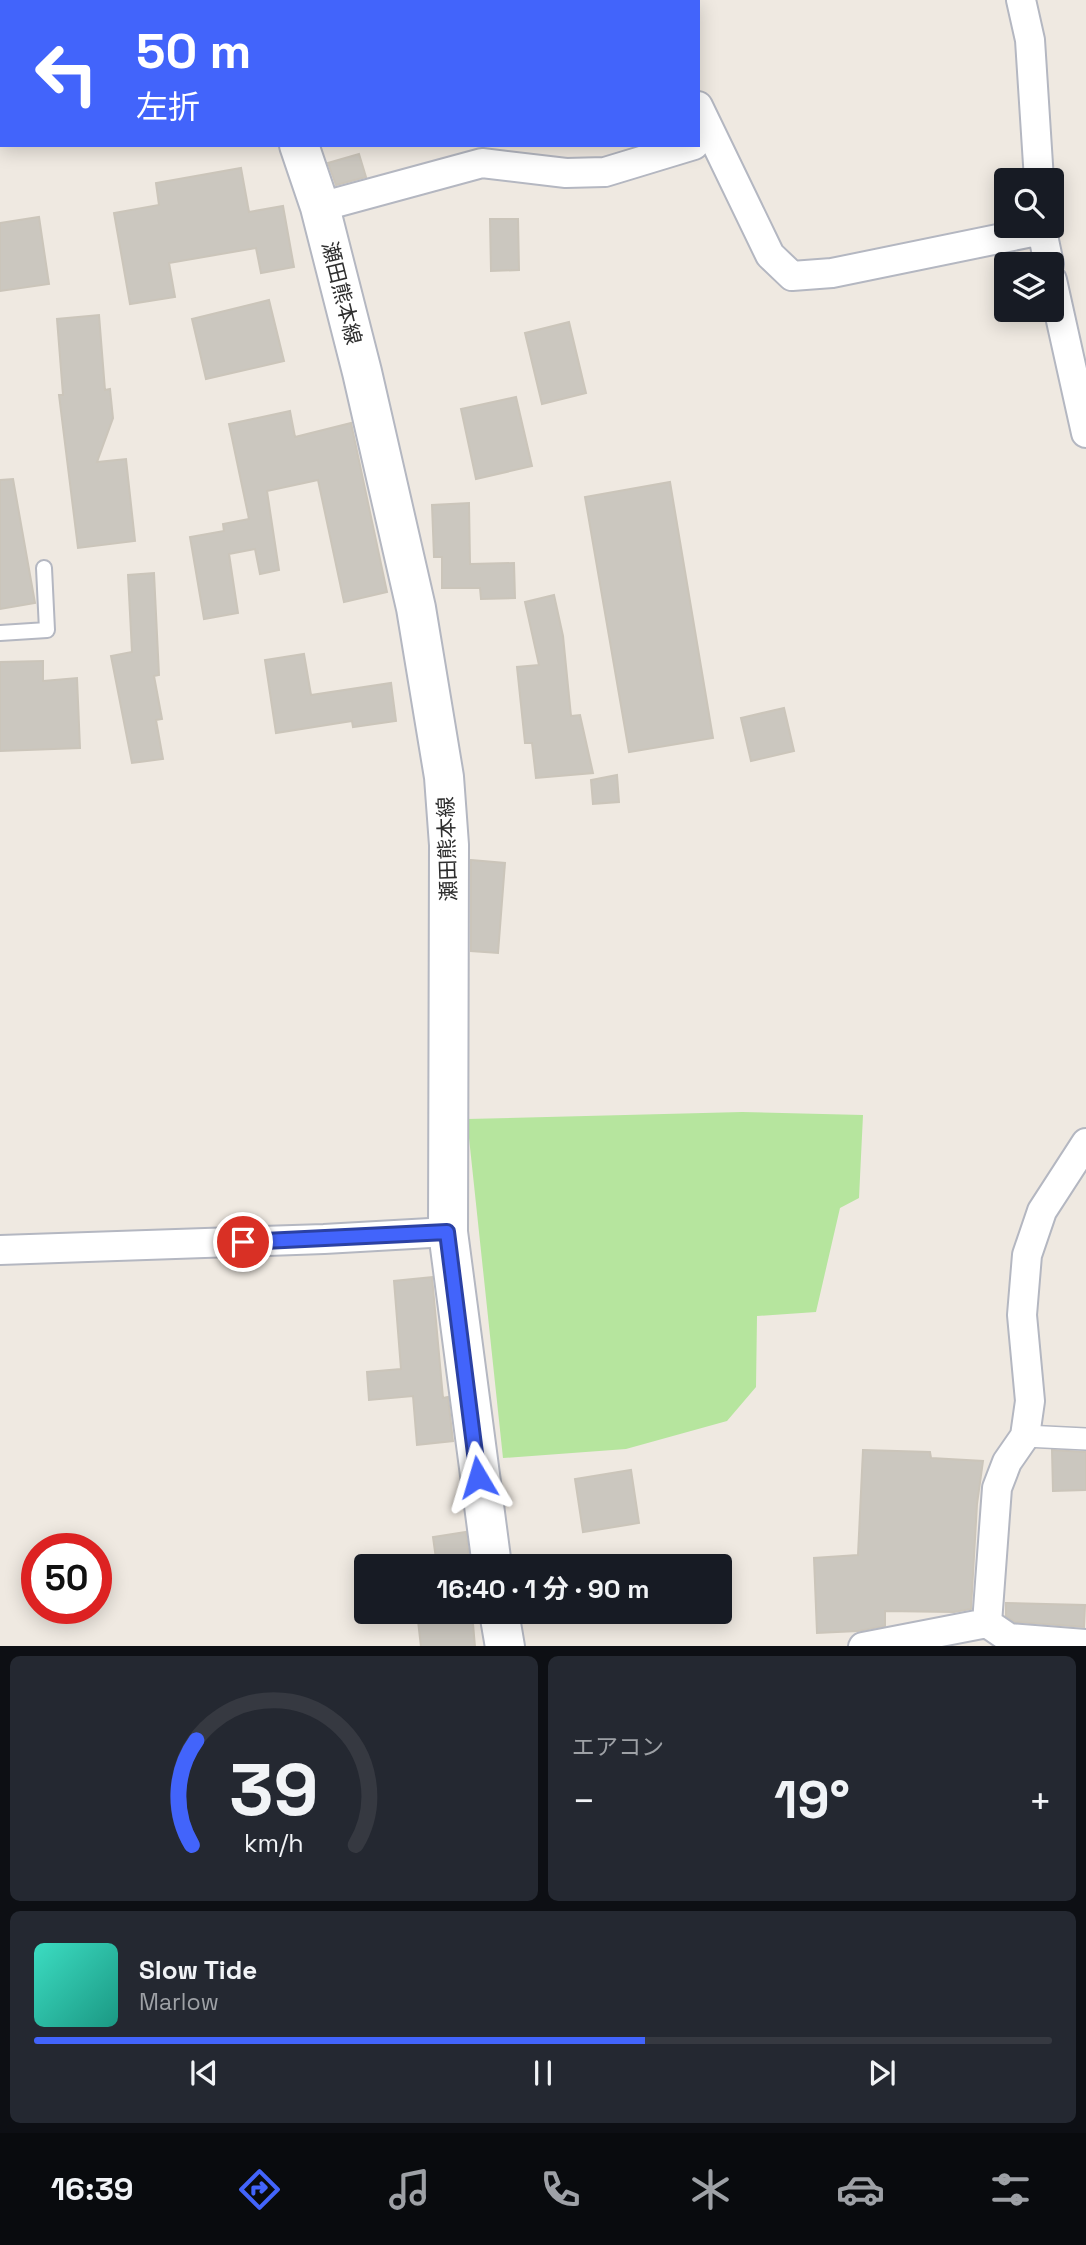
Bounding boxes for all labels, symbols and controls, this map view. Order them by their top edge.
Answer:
text: 50 m [136,20,251,82]
icon: left [21,28,112,119]
text: 左折 [136,87,200,127]
map controls [994,168,1064,322]
button: search [994,168,1064,238]
street label: 瀬田熊本線 [316,239,368,347]
button: layers [994,252,1064,322]
street label: 瀬田熊本線 [432,796,462,902]
pin [213,1212,273,1272]
icon: arrive [224,1223,262,1261]
position arrow [441,1440,515,1514]
speed limit sign: 50 [21,1533,112,1624]
text: 16:40 · 1 分 · 90 m [437,1572,649,1606]
text: エアコン [572,1732,664,1762]
text: 39 [229,1743,319,1836]
text: 19° [774,1767,850,1833]
text: − [572,1777,596,1825]
text: + [1028,1777,1052,1825]
text: km/h [244,1826,304,1858]
text: Slow Tide [139,1953,257,1987]
text: Marlow [139,1987,219,2017]
icon: previous [185,2054,223,2092]
icon: pause [524,2054,562,2092]
icon: next [863,2054,901,2092]
icon: directions [235,2165,284,2214]
icon: music [385,2165,434,2214]
icon: phone [536,2165,585,2214]
icon: climate [686,2165,735,2214]
icon: car [836,2165,885,2214]
icon: filters [986,2165,1035,2214]
text: 16:39 [51,2169,134,2209]

